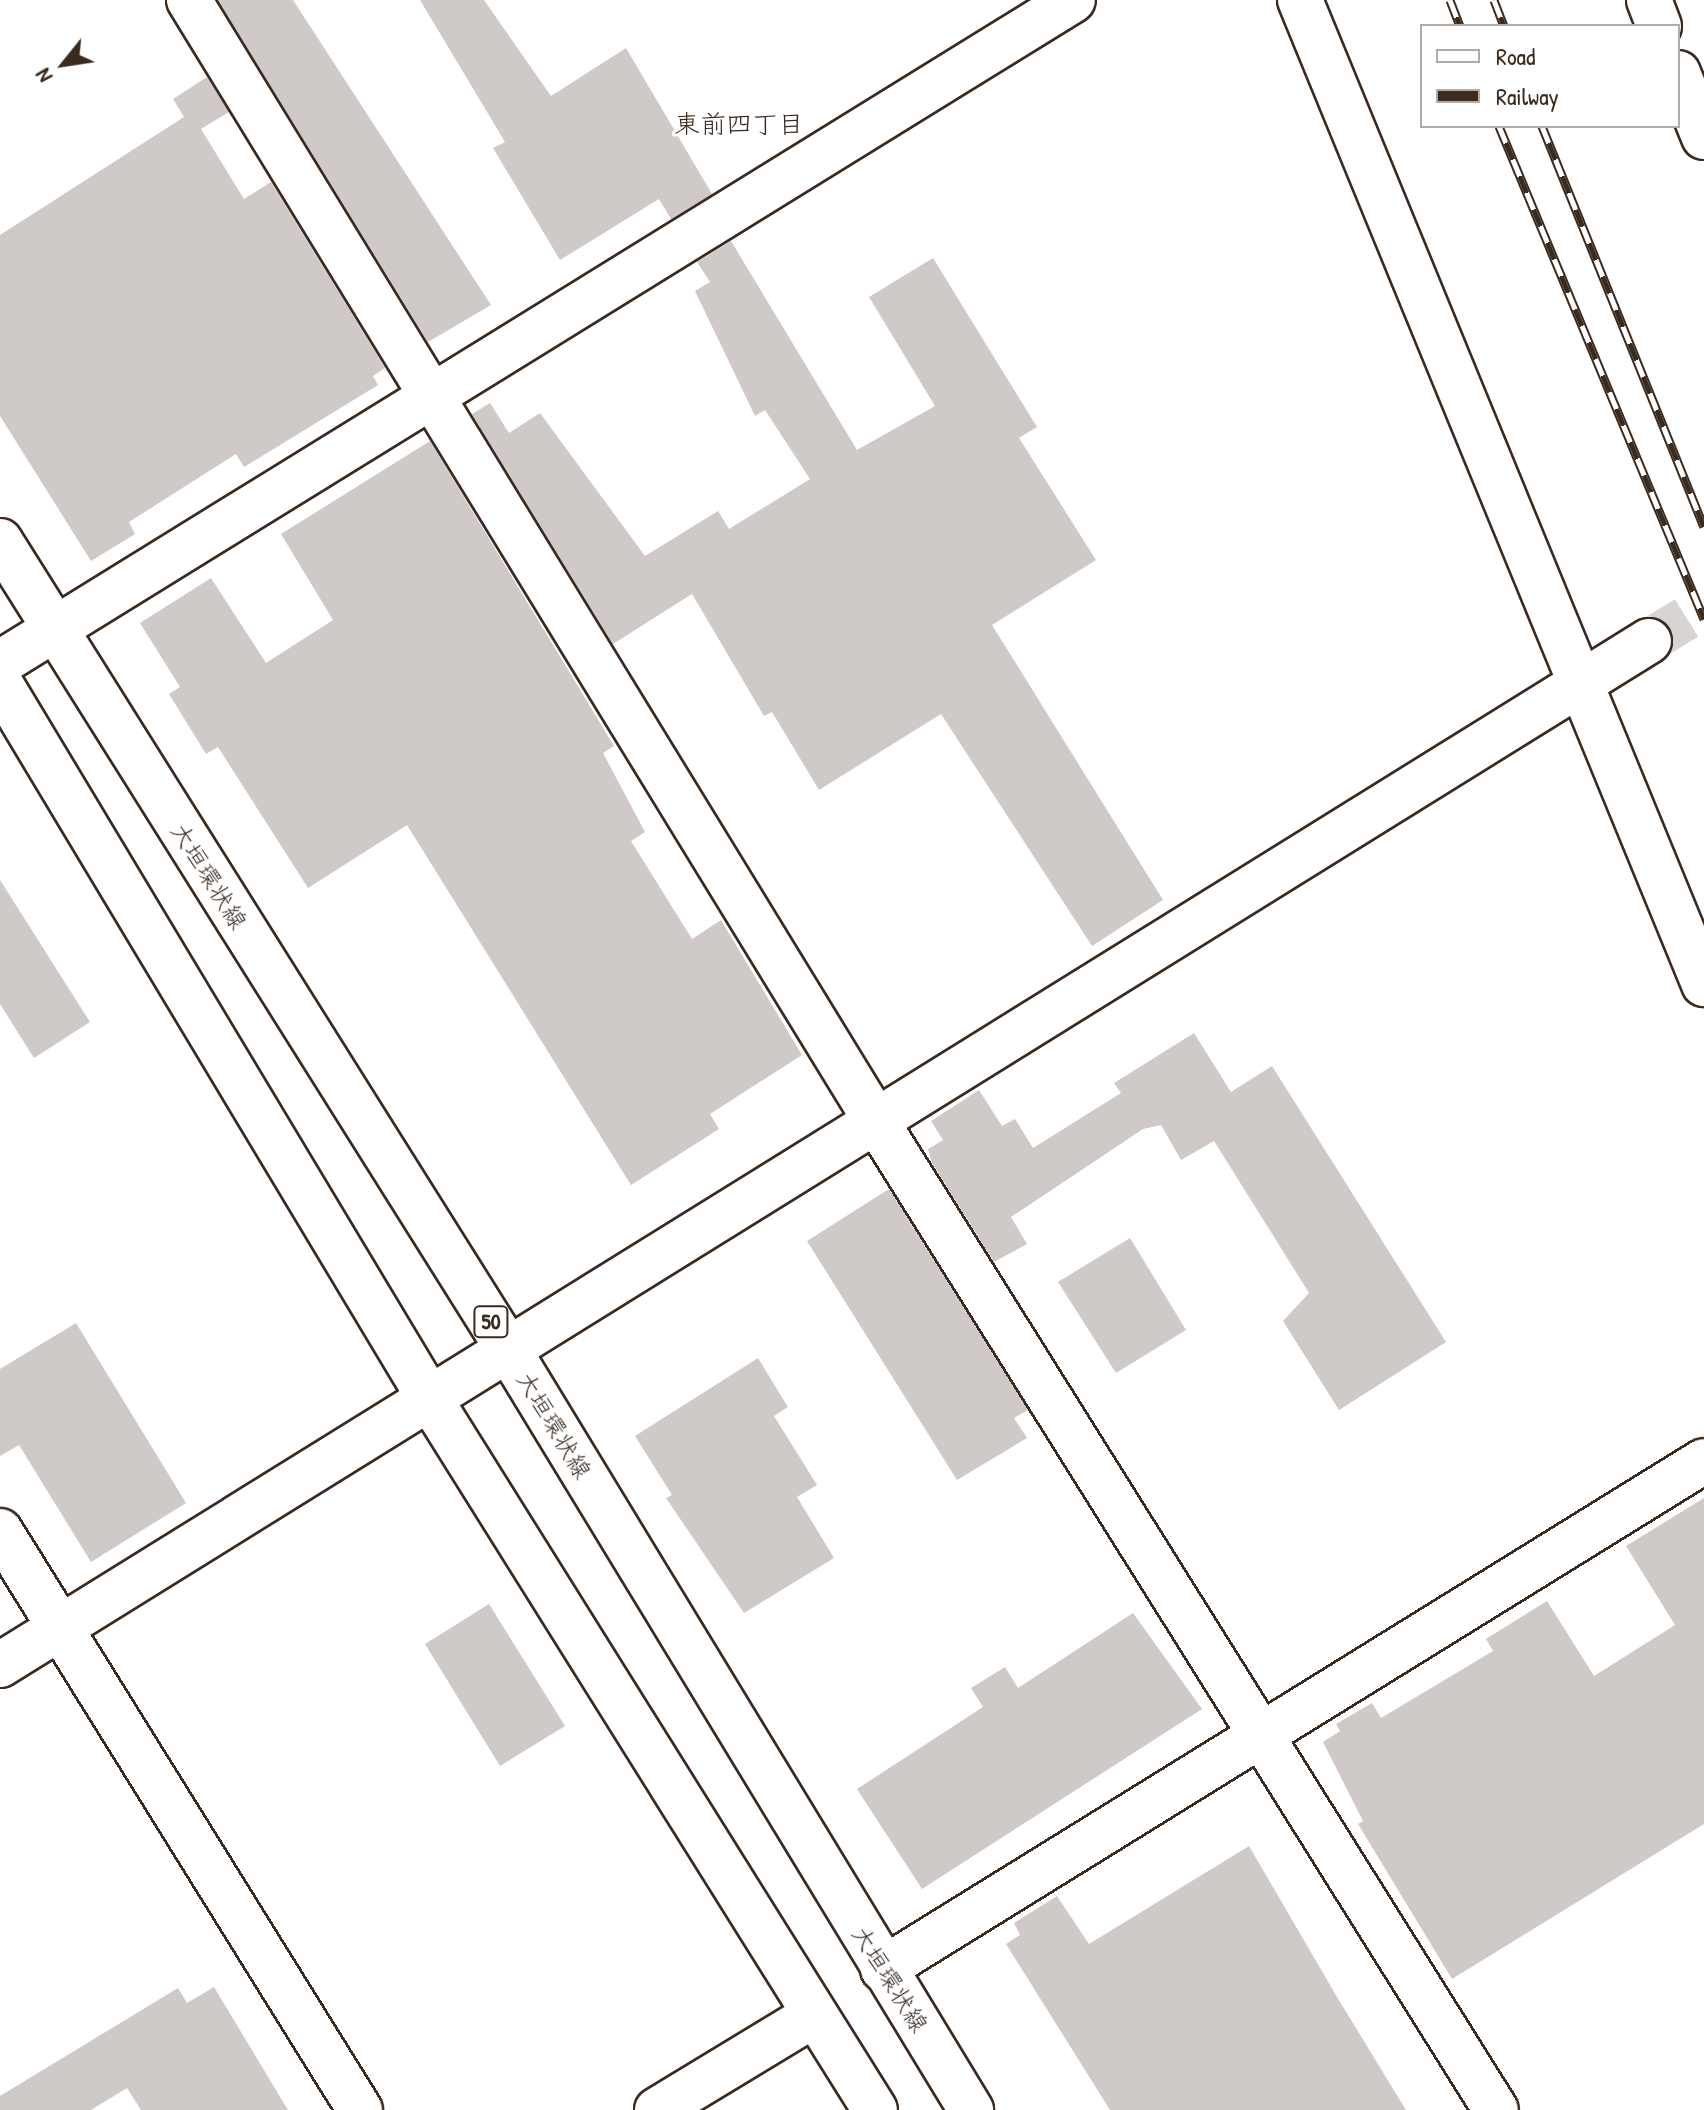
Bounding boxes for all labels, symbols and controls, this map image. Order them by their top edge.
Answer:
north arrow [24,24,104,104]
legend [1420,24,1680,128]
text: Road [1496,40,1535,72]
text: N [27,63,59,89]
text: Railway [1496,80,1559,112]
district label: 東前四丁目 [674,108,804,140]
street label: 大垣環状線 [165,817,253,935]
road number: 50 [473,1304,509,1340]
street label: 大垣環状線 [511,1366,597,1484]
street label: 大垣環状線 [846,1920,934,2038]

